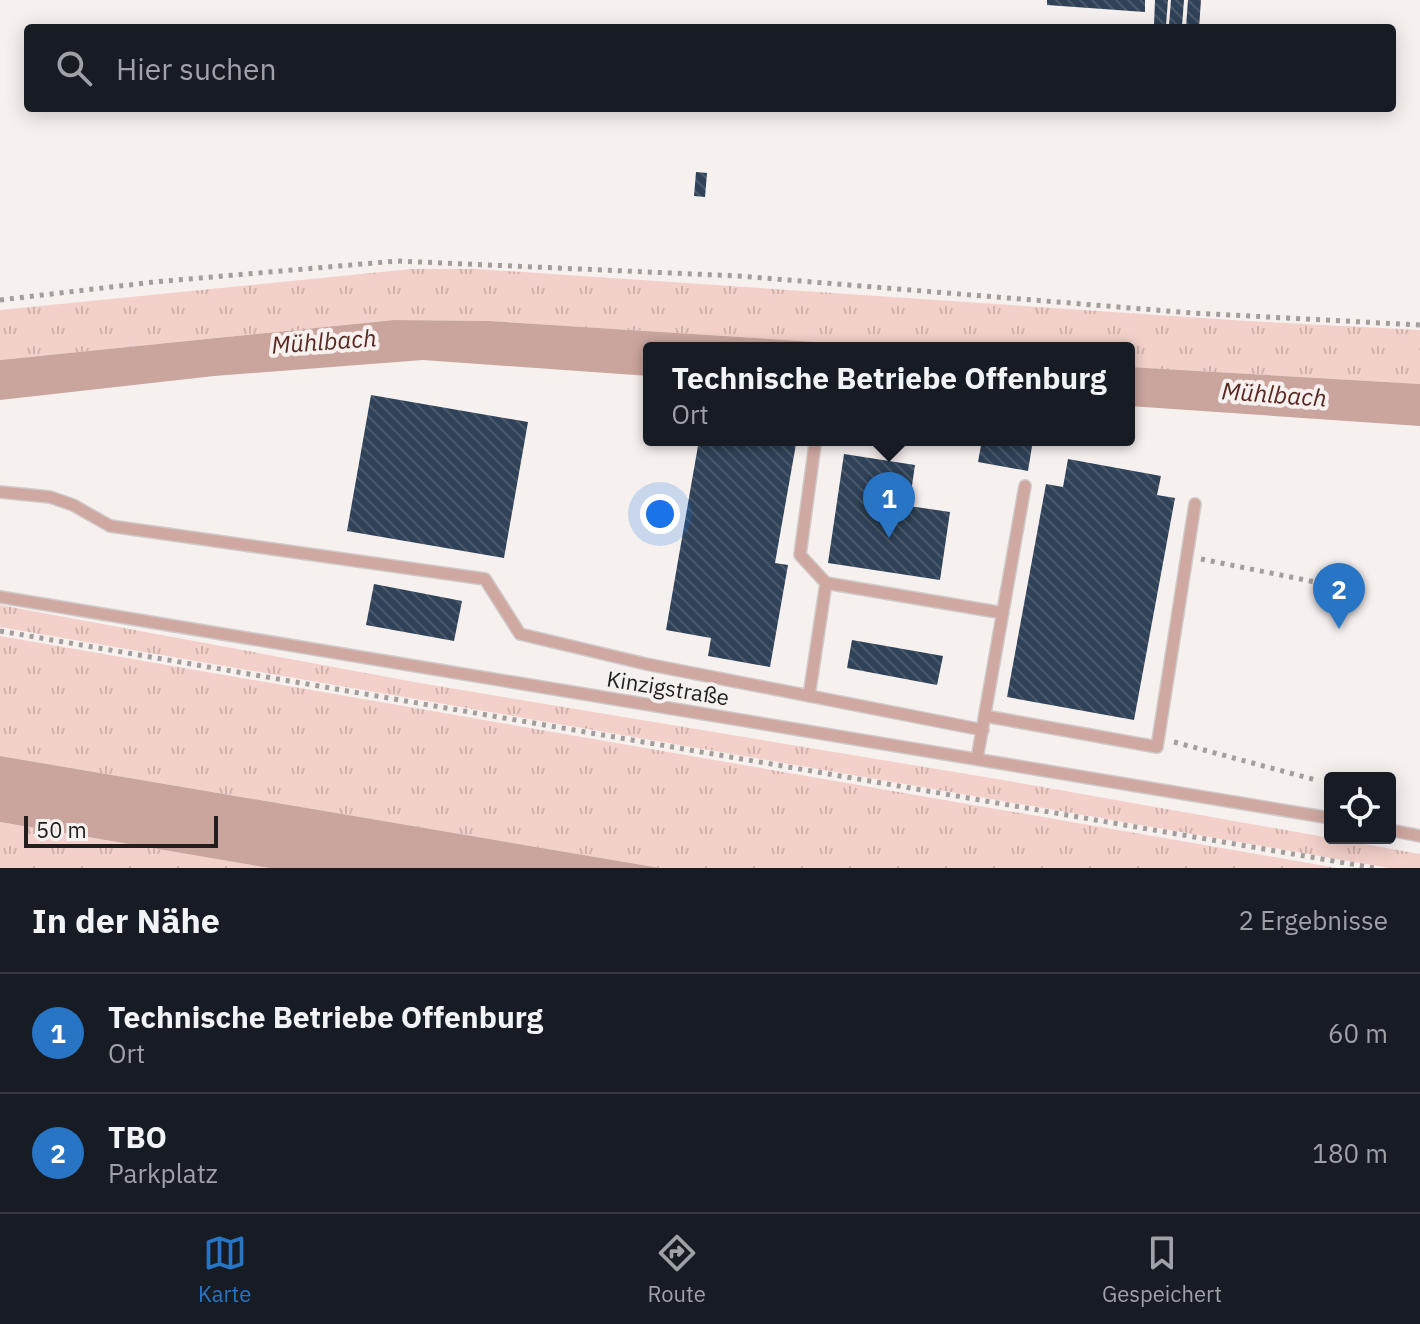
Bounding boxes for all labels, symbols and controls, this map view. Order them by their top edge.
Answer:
search box [24,24,1396,112]
icon: search [52,46,96,90]
text: Hier suchen [116,49,277,88]
water label: Mühlbach [270,321,378,361]
popup [643,342,1135,446]
text: Technische Betriebe Offenburg [671,358,1107,397]
water label: Mühlbach [1220,374,1328,414]
text: Ort [671,397,709,431]
pin: 1 [863,472,915,538]
your location [640,494,680,534]
pin: 2 [1313,563,1365,629]
street label: Kinzigstraße [605,664,731,711]
map controls [1324,772,1396,844]
button: locate [1324,772,1396,844]
scale bar [24,812,218,848]
text: 50 m [36,815,87,844]
text: In der Nähe [32,898,220,942]
text: 2 Ergebnisse [1239,903,1388,937]
text: Technische Betriebe Offenburg [108,997,543,1036]
text: 1 [50,1016,66,1050]
text: 60 m [1328,1016,1388,1050]
text: Ort [108,1036,145,1070]
text: TBO [108,1117,167,1156]
text: 2 [50,1136,66,1170]
text: 180 m [1312,1136,1388,1170]
text: Parkplatz [108,1156,218,1190]
tab: Karte [198,1231,251,1308]
tab: Route [648,1231,706,1308]
tab: Gespeichert [1102,1231,1222,1308]

